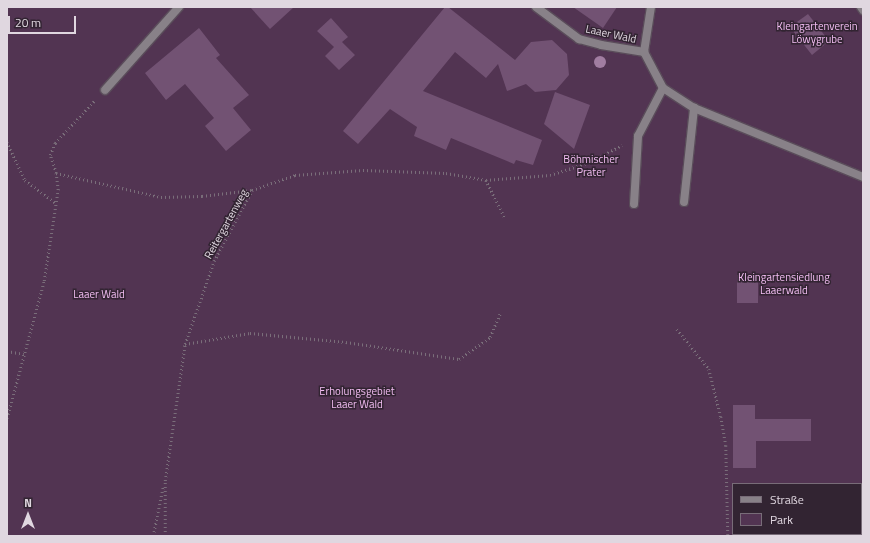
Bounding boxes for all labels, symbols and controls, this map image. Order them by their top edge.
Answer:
scale bar [10,8,78,34]
text: 20 m [15,13,41,32]
park label: Kleingartenverein Löwygrube [776,20,858,46]
street label: Laaer Wald [584,22,638,46]
park label: Böhmischer Prater [563,153,619,179]
street label: Reitergartenweg [201,187,251,261]
park label: Kleingartensiedlung Laaerwald [738,271,830,297]
park label: Laaer Wald [73,287,125,301]
park label: Erholungsgebiet Laaer Wald [319,385,395,411]
legend [732,483,862,535]
text: Straße [770,490,804,509]
north arrow [8,495,48,535]
text: N [24,495,32,511]
text: Park [770,510,793,529]

